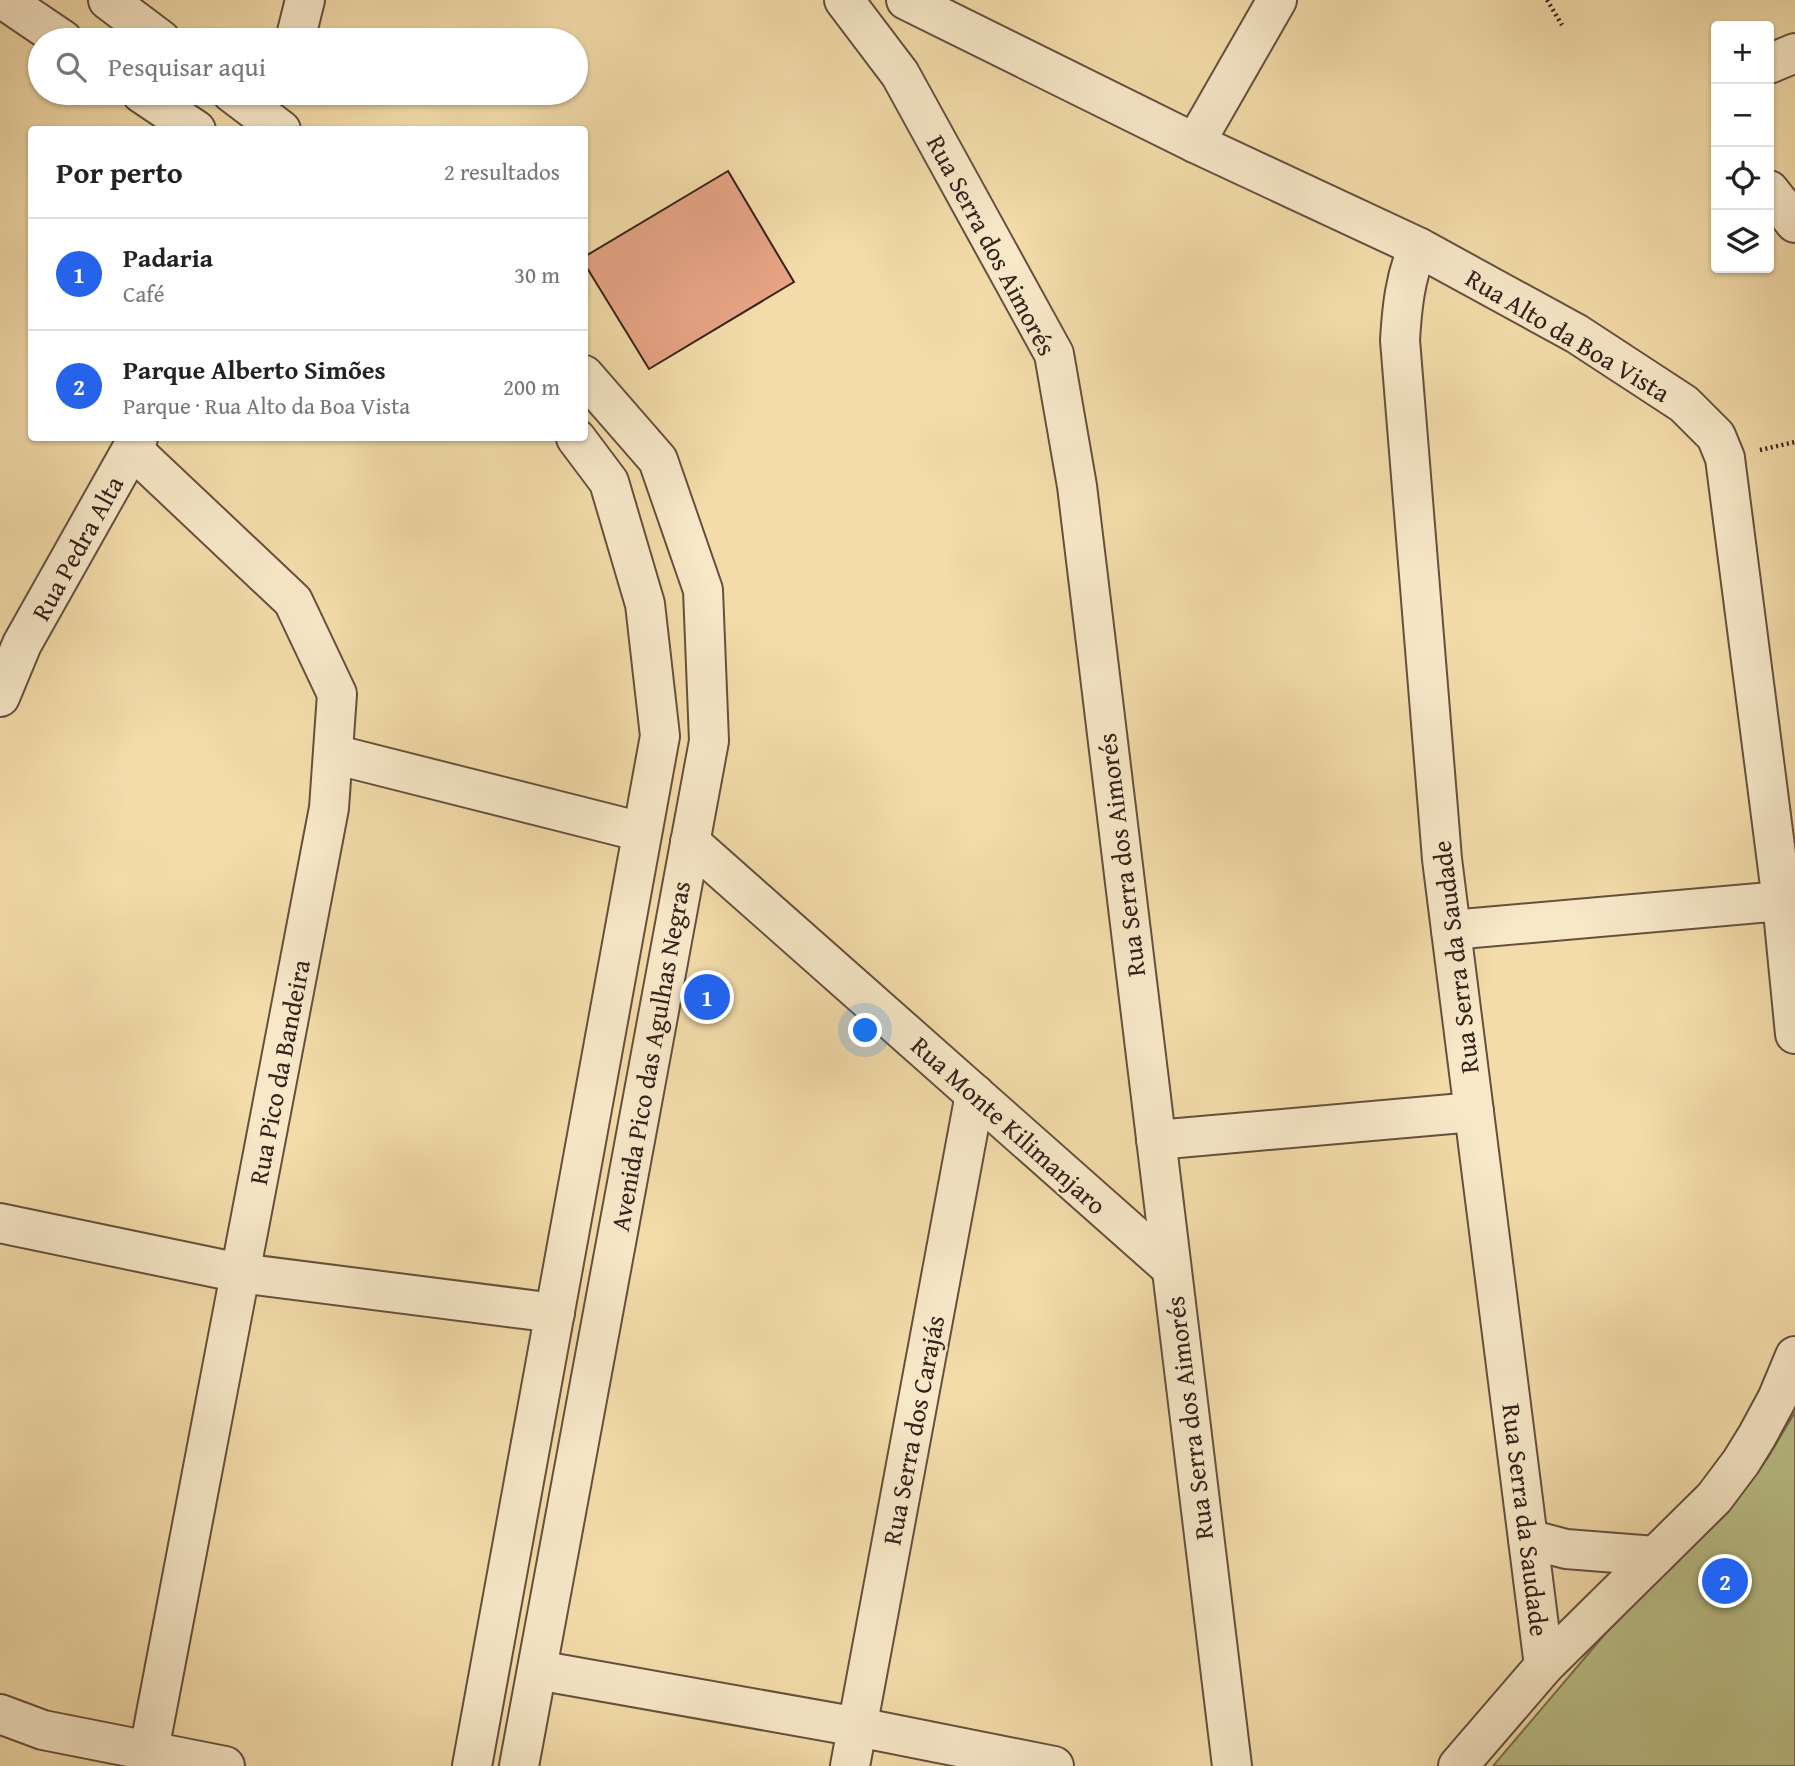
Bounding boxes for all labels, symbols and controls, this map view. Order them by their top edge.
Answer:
map controls [1711,21,1774,273]
button: + [1711,21,1774,84]
search box [28,28,588,105]
text: Pesquisar aqui [108,47,266,86]
icon: search [52,48,90,86]
button: − [1711,84,1774,147]
street label: Rua Serra dos Aimorés [917,128,1067,362]
button: locate [1711,147,1774,210]
text: Por perto [56,150,183,194]
text: 2 resultados [444,155,560,188]
button: layers [1711,210,1774,273]
text: Padaria [123,238,213,277]
text: 1 [73,258,85,291]
text: 30 m [514,258,560,291]
street label: Rua Alto da Boa Vista [1458,258,1678,412]
text: Café [123,277,165,310]
text: Parque Alberto Simões [123,350,386,389]
text: 2 [73,370,85,403]
text: 200 m [503,370,560,403]
text: Parque · Rua Alto da Boa Vista [123,389,410,422]
street label: Rua Pedra Alta [21,468,133,627]
street label: Rua Serra dos Aimorés [1087,731,1155,979]
street label: Rua Serra da Saudade [1421,838,1489,1076]
street label: Avenida Pico das Agulhas Negras [600,878,700,1234]
street label: Rua Pico da Bandeira [238,955,320,1188]
pin: 1 [684,971,730,1023]
your location [848,1013,882,1047]
street label: Rua Monte Kilimanjaro [902,1026,1116,1224]
street label: Rua Serra dos Aimorés [1155,1294,1223,1542]
street label: Rua Serra dos Carajás [872,1312,954,1548]
street label: Rua Serra da Saudade [1492,1401,1560,1639]
pin: 2 [1702,1555,1748,1607]

